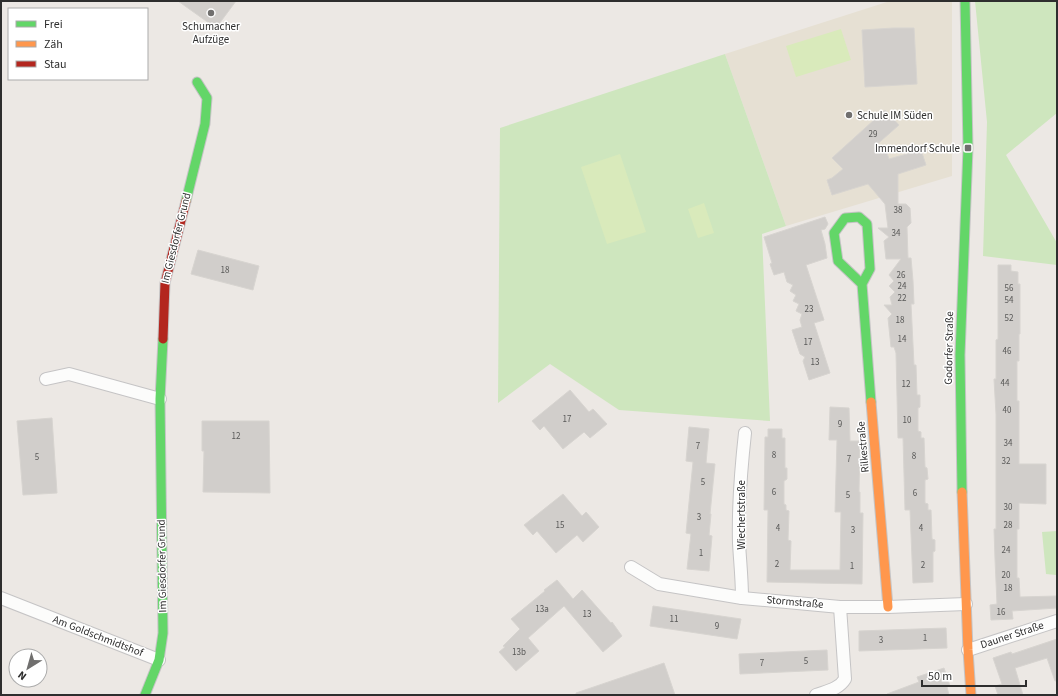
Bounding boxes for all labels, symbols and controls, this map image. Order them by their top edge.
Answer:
legend [8,8,148,80]
marker: Schumacher Aufzüge [206,8,216,18]
text: Frei [44,16,63,33]
place label: Schumacher Aufzüge [182,19,240,47]
text: Zäh [44,36,63,53]
text: Stau [44,56,67,73]
place label: Schule IM Süden [857,108,933,123]
marker: Schule IM Süden [844,110,854,120]
house number: 29 [869,128,878,141]
place label: Immendorf Schule [875,141,961,156]
marker: Immendorf Schule [963,143,973,153]
street label: Im Giesdorfer Grund [157,191,195,285]
house number: 38 [894,204,903,217]
house number: 34 [892,227,901,240]
house number: 18 [221,264,230,277]
house number: 26 [897,269,906,282]
house number: 24 [898,280,907,293]
house number: 56 [1005,282,1014,295]
house number: 22 [898,292,907,305]
house number: 54 [1005,294,1014,307]
house number: 23 [805,303,814,316]
street label: Godorfer Straße [941,311,957,385]
house number: 52 [1005,312,1014,325]
house number: 18 [896,314,905,327]
house number: 14 [898,333,907,346]
house number: 17 [804,336,813,349]
house number: 46 [1003,345,1012,358]
house number: 13 [811,356,820,369]
house number: 44 [1001,377,1010,390]
house number: 12 [902,378,911,391]
house number: 40 [1003,404,1012,417]
house number: 17 [563,413,572,426]
house number: 10 [903,414,912,427]
house number: 9 [838,418,843,431]
street label: Rilkestraße [853,420,873,473]
house number: 12 [232,430,241,443]
house number: 34 [1004,437,1013,450]
house number: 7 [696,440,701,453]
house number: 8 [772,449,777,462]
house number: 8 [912,450,917,463]
house number: 5 [35,451,40,464]
house number: 7 [847,453,852,466]
house number: 32 [1002,455,1011,468]
house number: 5 [701,476,706,489]
street label: Wiechertstraße [734,480,749,550]
house number: 6 [772,486,777,499]
house number: 6 [913,487,918,500]
house number: 5 [846,489,851,502]
house number: 30 [1004,501,1013,514]
house number: 3 [697,511,702,524]
street label: Im Giesdorfer Grund [154,519,170,613]
house number: 15 [556,519,565,532]
house number: 28 [1004,519,1013,532]
house number: 4 [776,522,781,535]
house number: 4 [919,522,924,535]
house number: 3 [851,524,856,537]
house number: 24 [1002,544,1011,557]
house number: 1 [699,547,703,560]
house number: 2 [775,558,780,571]
house number: 2 [921,559,926,572]
house number: 1 [850,560,854,573]
house number: 20 [1002,569,1011,582]
house number: 18 [1004,582,1013,595]
street label: Stormstraße [766,592,825,612]
house number: 13a [535,603,549,616]
house number: 16 [997,606,1006,619]
house number: 13 [583,608,592,621]
street label: Am Goldschmidtshof [51,612,146,660]
house number: 11 [670,613,678,626]
street label: Dauner Straße [978,618,1046,652]
house number: 9 [715,620,720,633]
house number: 1 [923,632,927,645]
house number: 3 [879,634,884,647]
house number: 13b [512,646,526,659]
north arrow [8,648,48,688]
house number: 5 [804,655,809,668]
house number: 7 [760,657,765,670]
scale bar [922,662,1026,688]
text: N [15,667,30,684]
text: 50 m [928,668,952,685]

